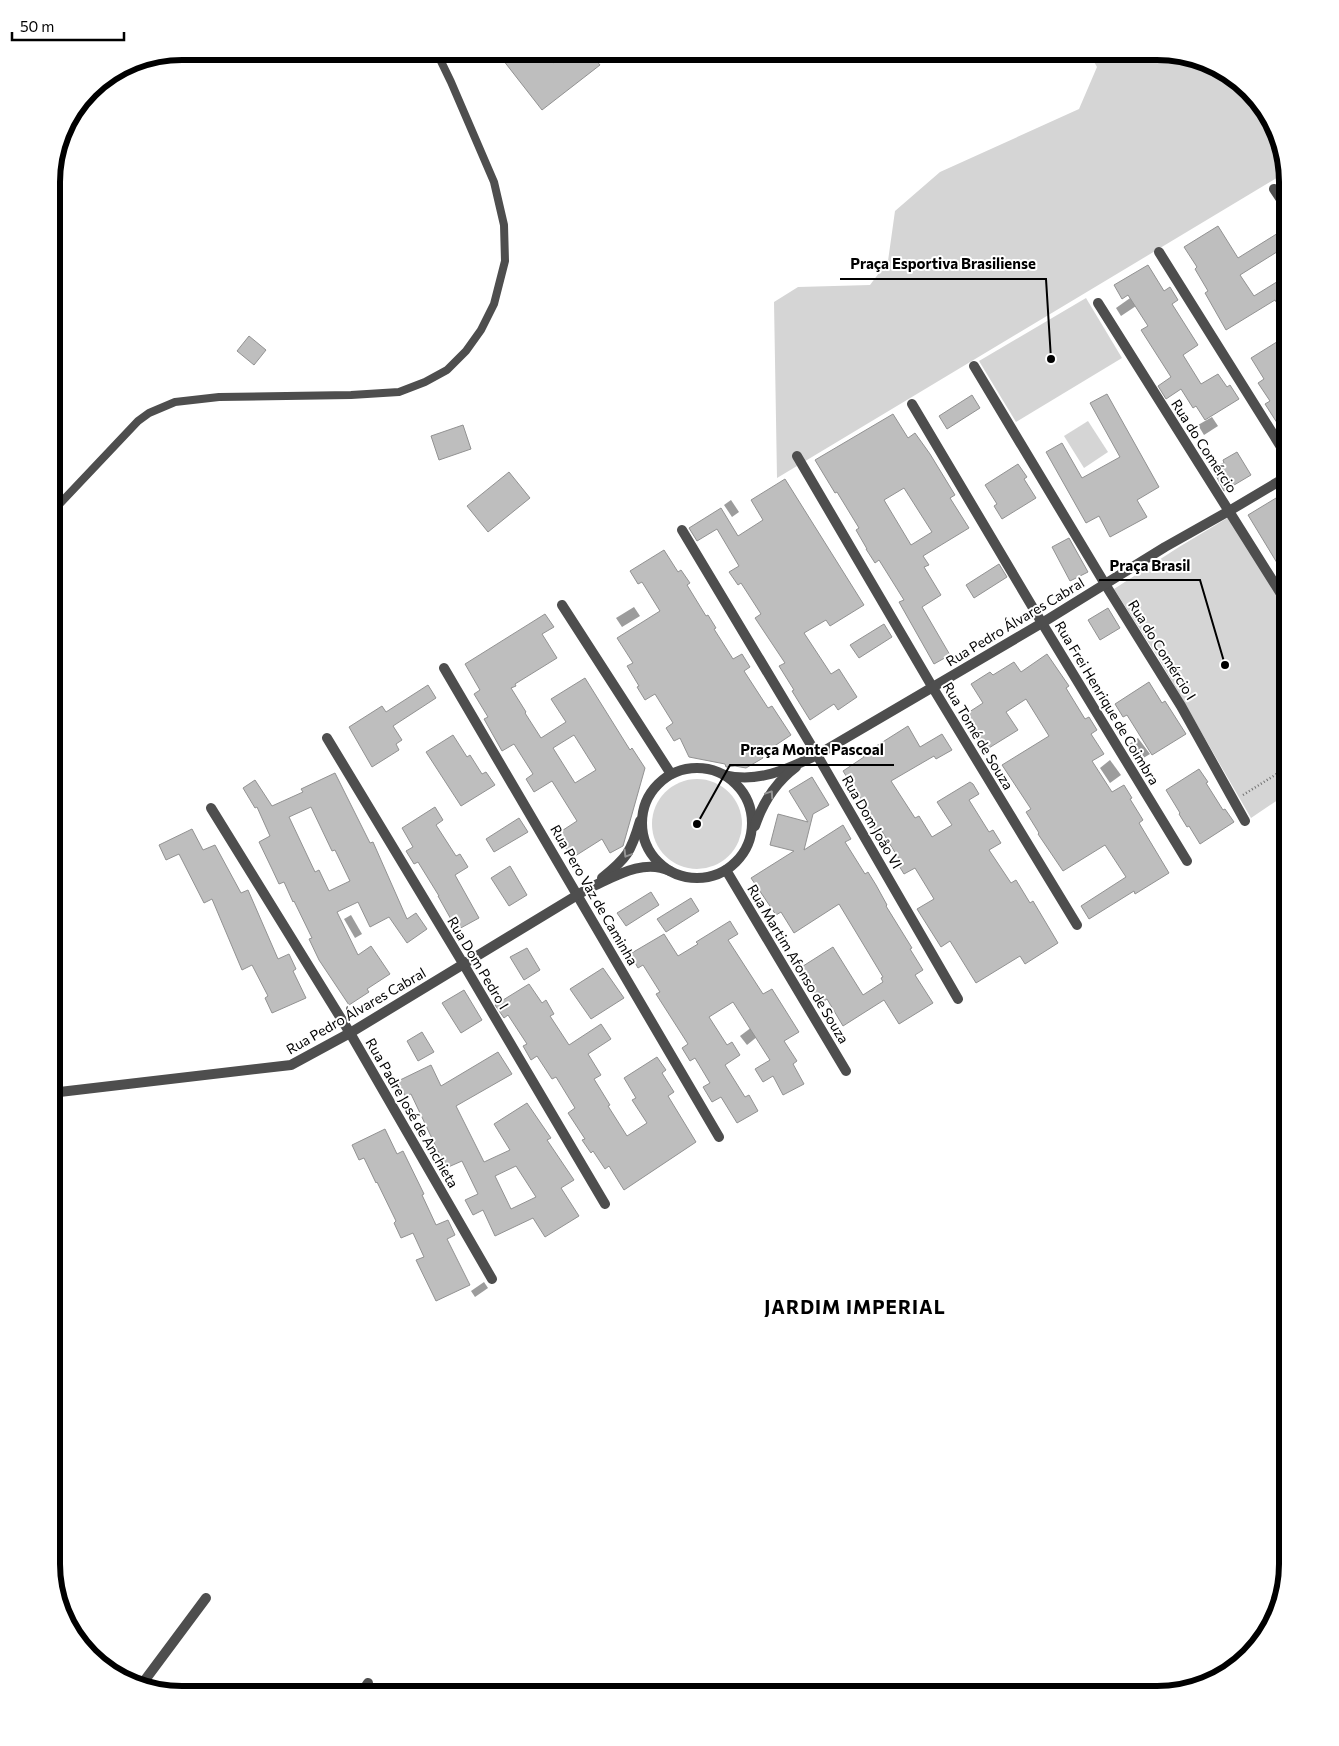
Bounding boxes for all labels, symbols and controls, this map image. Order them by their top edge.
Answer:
scale bar [12,10,125,42]
text: 50 m [20,17,54,35]
callout: Praça Esportiva Brasiliense [840,249,1046,279]
text: Praça Esportiva Brasiliense [850,254,1036,272]
street label: Rua do Comércio [1168,396,1241,496]
callout: Praça Brasil [1099,550,1200,580]
text: Praça Brasil [1110,556,1190,574]
street label: Rua Pedro Álvares Cabral [942,573,1087,670]
street label: Rua do Comércio I [1125,597,1200,703]
street label: Rua Frei Henrique de Coimbra [1052,618,1163,788]
street label: Rua Tomé de Souza [940,679,1017,793]
callout: Praça Monte Pascoal [730,735,894,765]
text: Praça Monte Pascoal [740,740,884,758]
street label: Rua Dom Joåo VI [839,772,906,871]
one-way arrow [764,790,773,800]
street label: Rua Pero Vaz de Caminha [547,821,642,968]
one-way arrow [623,848,633,857]
street label: Rua Martim Afonso de Souza [744,881,853,1046]
street label: Rua Dom Pedro I [444,913,513,1012]
street label: Rua Pedro Álvares Cabral [283,964,429,1058]
street label: Rua Padre José de Anchieta [363,1035,462,1191]
district label: JARDIM IMPERIAL [764,1295,946,1318]

